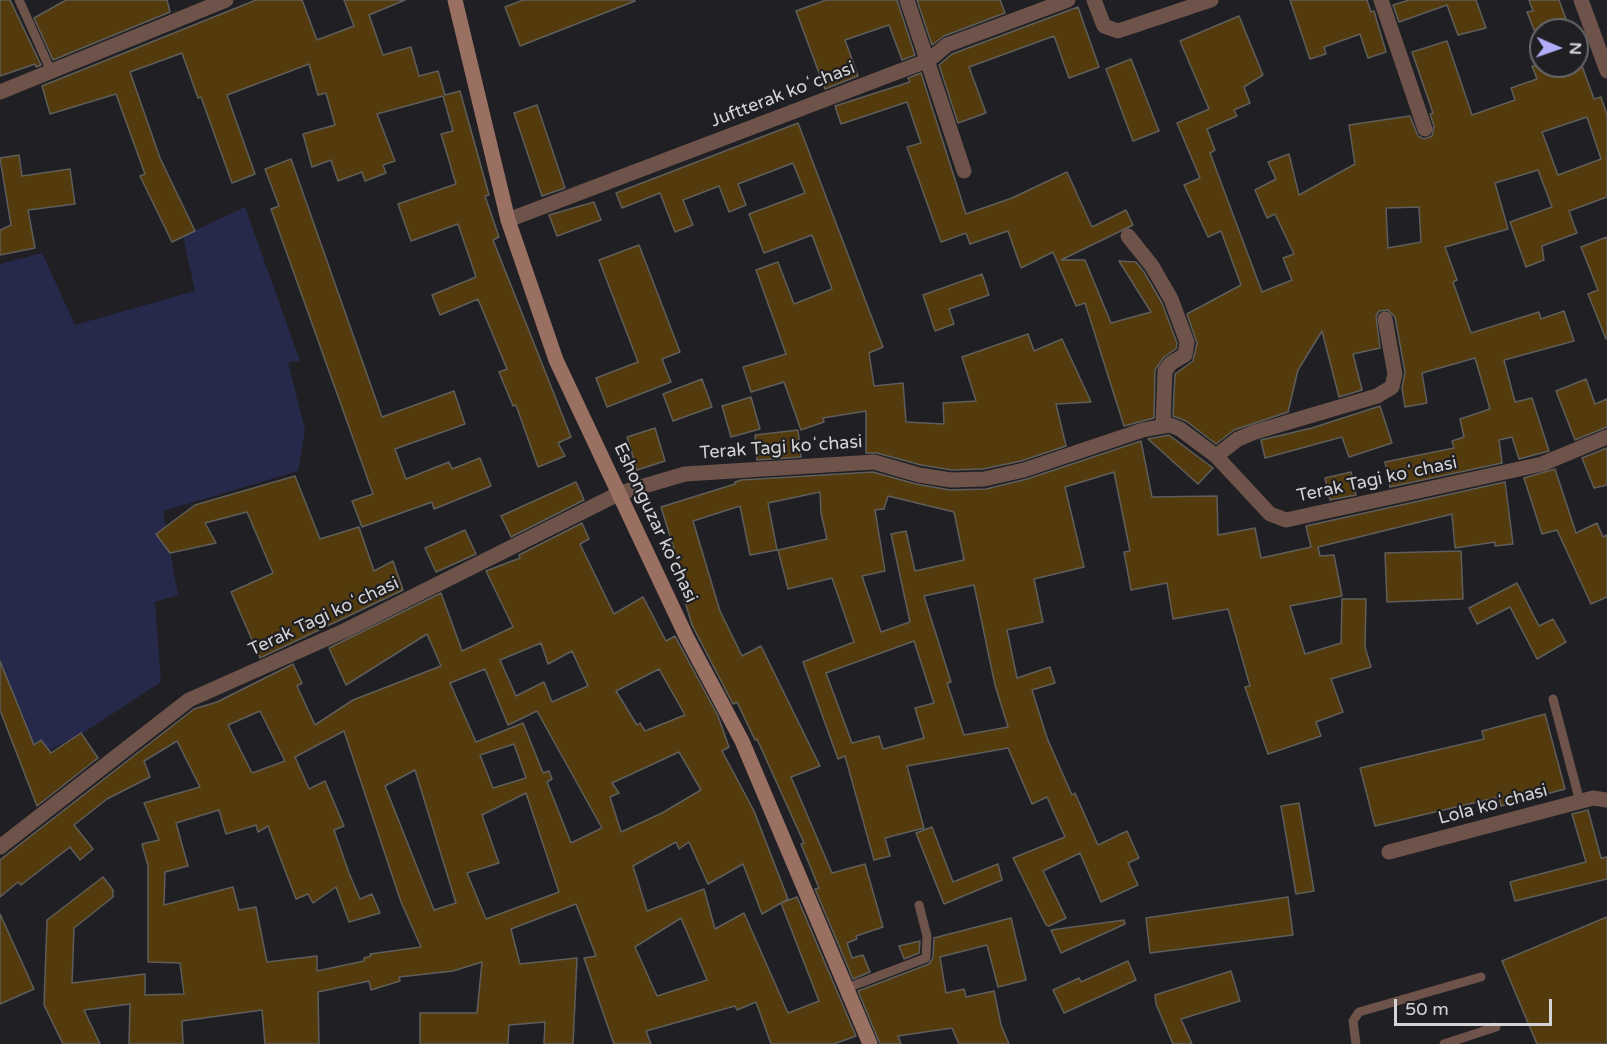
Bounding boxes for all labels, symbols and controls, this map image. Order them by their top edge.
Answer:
north arrow [1529,18,1589,78]
text: N [1565,42,1585,55]
street label: Juftterak koʻchasi [708,58,858,132]
street label: Terak Tagi koʻchasi [699,432,863,464]
street label: Eshonguzar ko'chasi [608,440,702,606]
street label: Terak Tagi koʻchasi [1295,452,1459,508]
street label: Terak Tagi koʻchasi [245,573,403,661]
street label: Lola koʻchasi [1436,780,1550,830]
scale bar [1397,987,1554,1025]
text: 50 m [1405,998,1449,1020]

